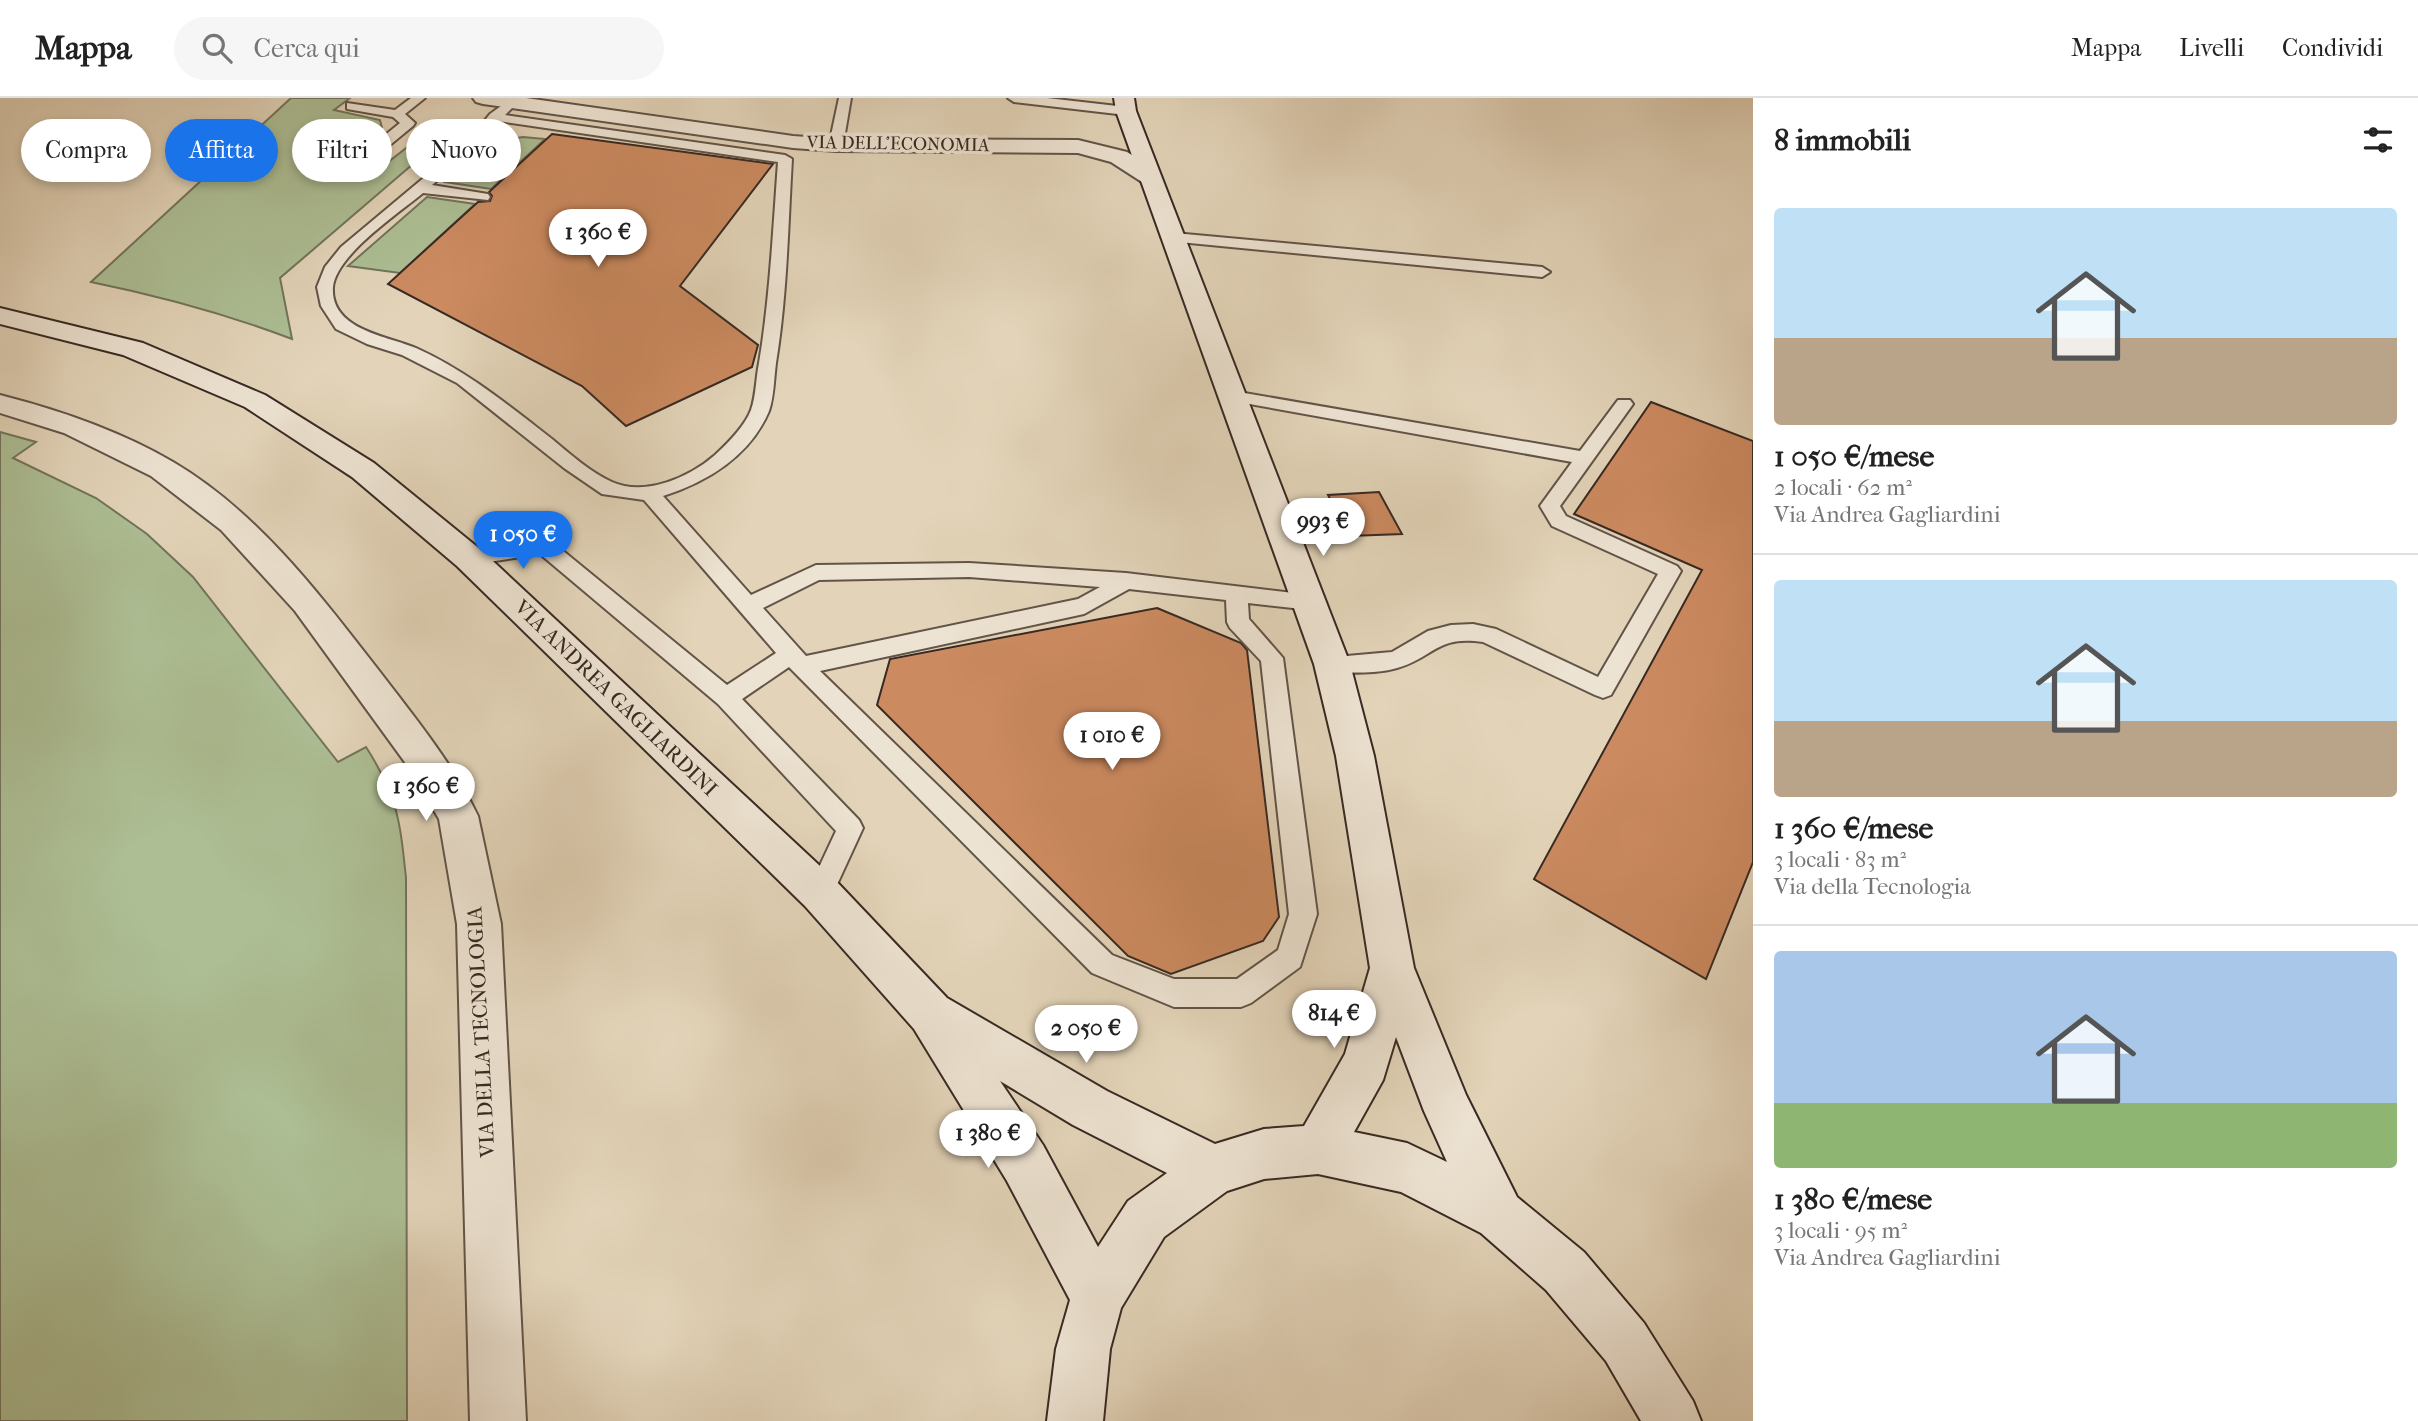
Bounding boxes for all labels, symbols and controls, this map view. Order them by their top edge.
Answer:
search box [174,17,664,80]
text: Mappa [35,29,132,68]
icon: search [198,29,236,67]
text: Cerca qui [254,33,360,64]
text: Mappa [2071,34,2141,62]
text: Livelli [2179,34,2244,62]
text: Condividi [2282,34,2383,62]
chip: Compra [21,119,151,182]
chip: Affitta [165,119,278,182]
chip: Filtri [292,119,392,182]
chip: Nuovo [406,119,521,182]
icon: filters [2359,121,2397,159]
text: 8 immobili [1774,123,1911,158]
street label: VIA DELL'ECONOMIA [805,132,990,156]
pin: 1 360 € [533,209,663,269]
text: 1 360 € [565,218,631,245]
icon: home [2023,253,2149,379]
text: 1 050 €/mese [1774,439,1934,474]
text: 2 locali · 62 m² [1774,474,1912,501]
pin: 993 € [1274,498,1372,558]
text: Via Andrea Gagliardini [1774,501,2001,528]
text: 993 € [1297,507,1349,534]
pin: 1 050 € [458,512,588,571]
text: 1 050 € [490,520,556,547]
street label: VIA ANDREA GAGLIARDINI [509,594,722,801]
icon: home [2023,625,2149,751]
pin: 1 010 € [1047,712,1177,772]
text: 1 010 € [1079,721,1145,748]
pin: 1 360 € [361,764,491,823]
text: 1 360 € [393,772,459,799]
text: 1 360 €/mese [1774,811,1933,846]
text: 3 locali · 83 m² [1774,846,1906,873]
text: Via della Tecnologia [1774,873,1971,900]
street label: VIA DELLA TECNOLOGIA [462,905,500,1159]
pin: 814 € [1285,990,1383,1050]
icon: home [2023,996,2149,1122]
text: 814 € [1308,999,1360,1026]
pin: 2 050 € [1021,1006,1151,1065]
text: 2 050 € [1051,1014,1121,1041]
pin: 1 380 € [923,1110,1053,1170]
text: 1 380 € [955,1119,1021,1146]
text: 1 380 €/mese [1774,1182,1932,1217]
text: 3 locali · 95 m² [1774,1217,1907,1244]
text: Via Andrea Gagliardini [1774,1244,2001,1271]

